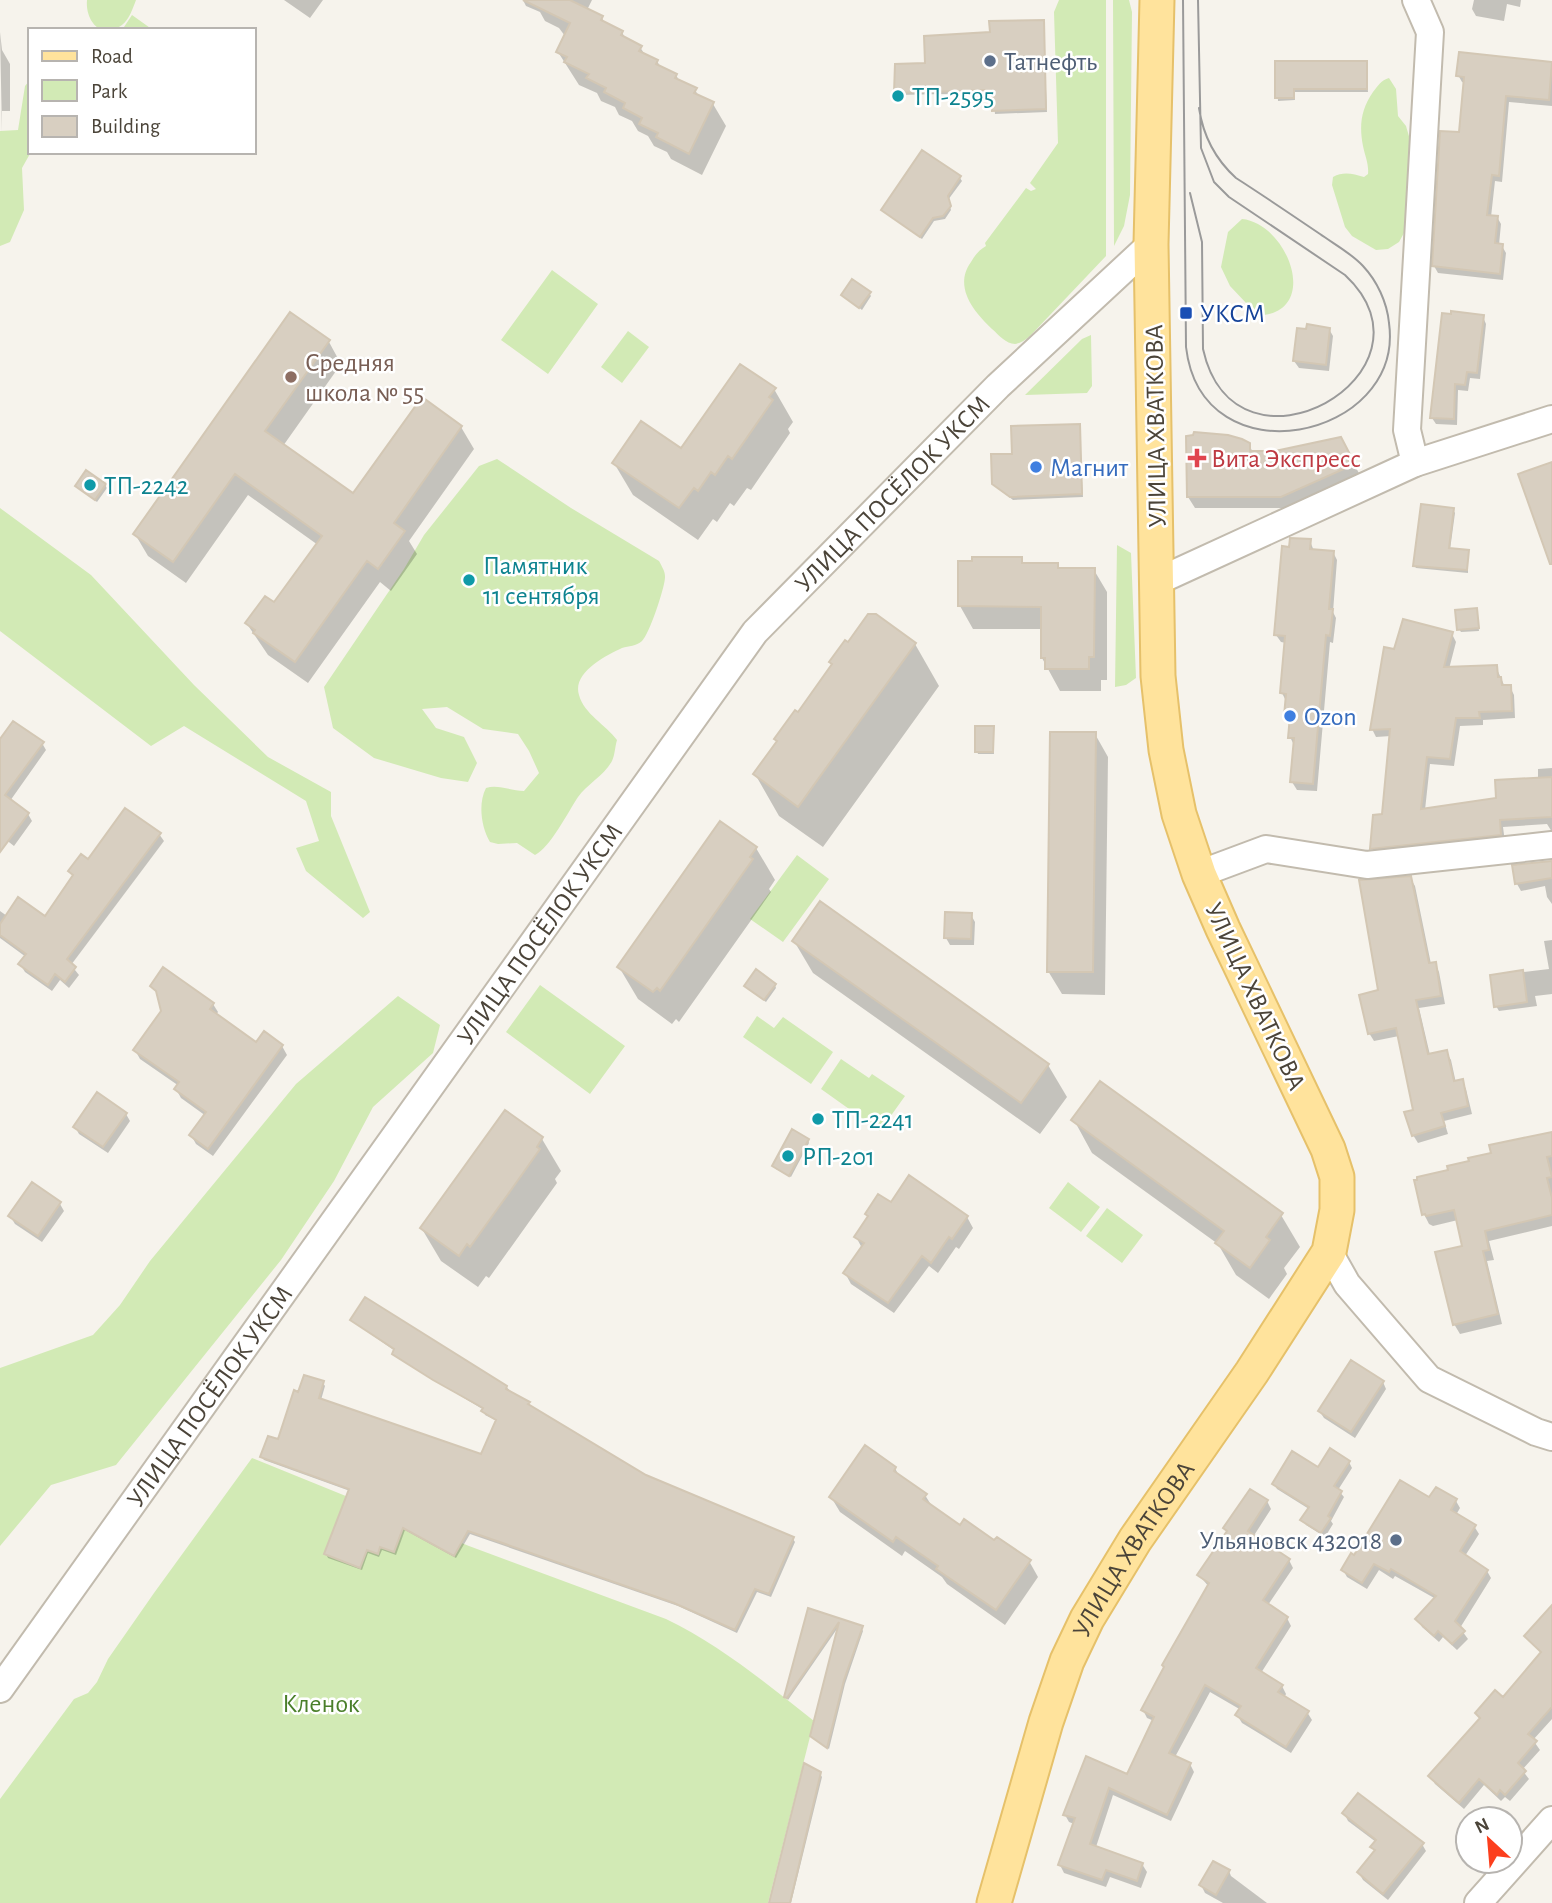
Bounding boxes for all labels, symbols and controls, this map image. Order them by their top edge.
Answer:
legend [28,28,256,154]
text: Road [91,46,133,67]
place label: Татнефть [1004,49,1097,75]
marker: Татнефть [982,53,998,69]
text: Park [91,81,128,102]
place label: ТП-2595 [912,84,994,110]
marker: ТП-2595 [890,88,906,104]
text: Building [91,116,161,137]
place label: УКСМ [1200,301,1265,327]
marker: УКСМ [1178,305,1194,321]
street label: УЛИЦА ХВАТКОВА [1141,324,1171,528]
place label: Средняя школа № 55 [305,350,424,406]
marker: Средняя школа № 55 [283,369,299,385]
street label: УЛИЦА ПОСЁЛОК УКСМ [790,391,995,597]
place label: Вита Экспресс [1211,446,1361,472]
marker: Вита Экспресс [1189,450,1205,466]
place label: Магнит [1050,455,1129,481]
marker: Магнит [1028,459,1044,475]
place label: ТП-2242 [104,473,189,499]
marker: ТП-2242 [82,477,98,493]
place label: Памятник 11 сентября [483,553,600,609]
marker: Памятник 11 сентября [461,572,477,588]
place label: Ozon [1304,704,1357,730]
marker: Ozon [1282,708,1298,724]
street label: УЛИЦА ПОСЁЛОК УКСМ [453,819,628,1050]
street label: УЛИЦА ХВАТКОВА [1200,899,1310,1094]
place label: ТП-2241 [832,1107,914,1133]
marker: ТП-2241 [810,1111,826,1127]
place label: РП-201 [802,1144,875,1170]
marker: РП-201 [780,1148,796,1164]
street label: УЛИЦА ПОСЁЛОК УКСМ [122,1281,298,1512]
street label: УЛИЦА ХВАТКОВА [1068,1457,1200,1641]
place label: Ульяновск 432018 [1199,1528,1382,1554]
marker: Ульяновск 432018 [1388,1532,1404,1548]
park label: Кленок [282,1691,360,1717]
north arrow [1454,1805,1524,1875]
text: N [1472,1815,1492,1838]

